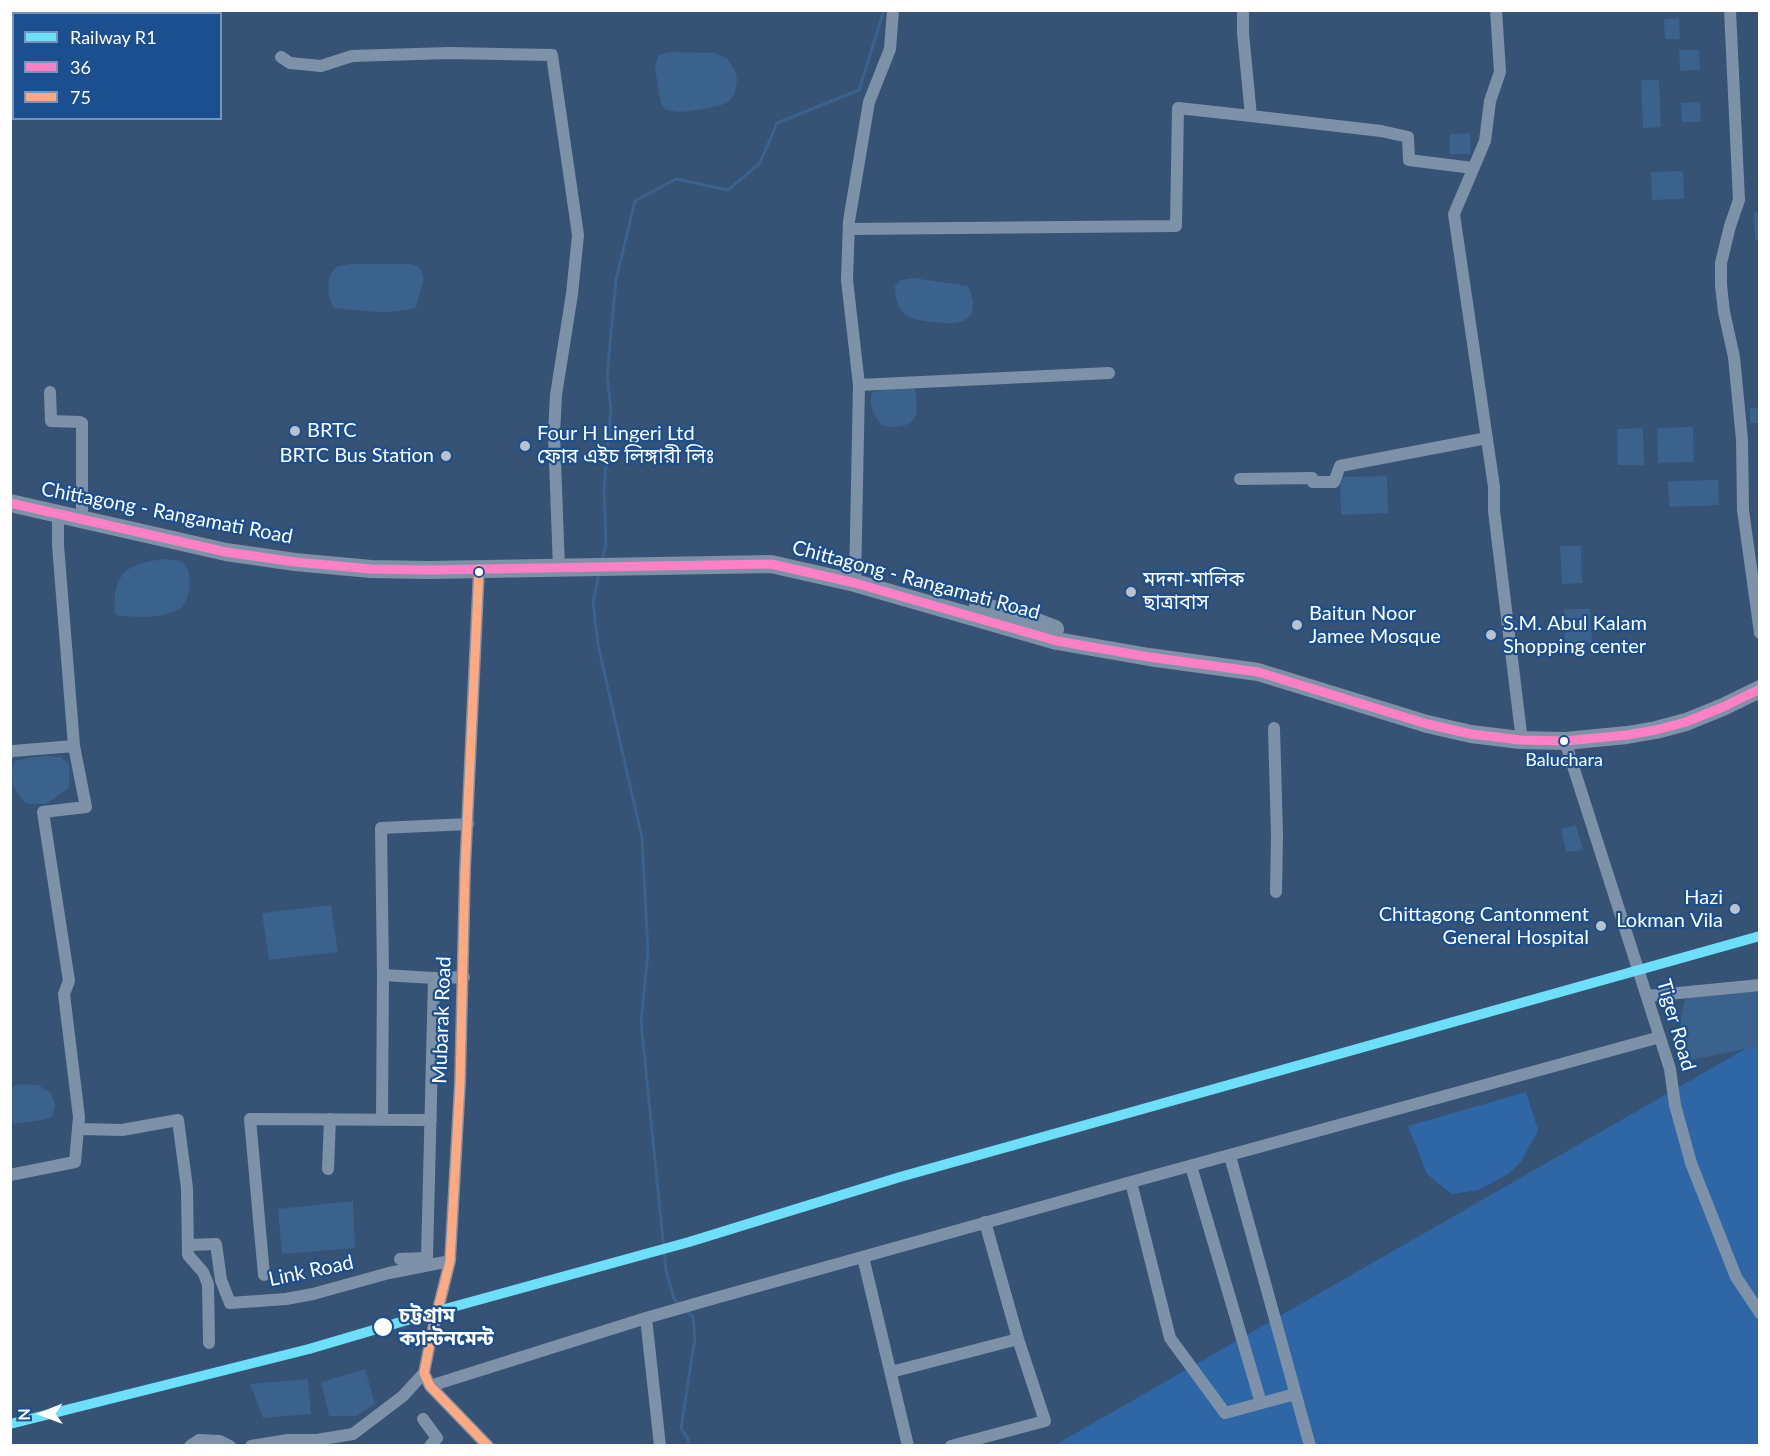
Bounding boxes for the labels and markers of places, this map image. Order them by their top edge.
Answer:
place label: BRTC [307,419,357,443]
place label: Four H Lingeri Ltd ফোর এইচ লিঙ্গারী লিঃ [537,422,715,469]
marker: BRTC [288,424,302,438]
marker: Four H Lingeri Ltd ফোর এইচ লিঙ্গারী লিঃ [518,439,532,453]
place label: BRTC Bus Station [280,444,434,468]
marker: BRTC Bus Station [439,449,453,463]
unlabelled marker [473,566,485,578]
place label: মদনা-মালিক ছাত্রাবাস [1143,568,1245,615]
marker: মদনা-মালিক ছাত্রাবাস [1124,585,1138,599]
place label: Baitun Noor Jamee Mosque [1309,602,1441,649]
place label: S.M. Abul Kalam Shopping center [1503,612,1647,659]
marker: Baitun Noor Jamee Mosque [1290,618,1304,632]
marker: S.M. Abul Kalam Shopping center [1484,628,1498,642]
marker: Baluchara [1558,735,1570,747]
place label: Baluchara [1525,749,1603,771]
place label: Hazi Lokman Vila [1616,886,1723,933]
marker: Hazi Lokman Vila [1728,902,1742,916]
place label: Chittagong Cantonment General Hospital [1379,903,1589,950]
marker: Chittagong Cantonment General Hospital [1594,919,1608,933]
place label: চট্টগ্রাম ক্যান্টনমেন্ট [399,1304,494,1351]
marker: চট্টগ্রাম ক্যান্টনমেন্ট [372,1316,394,1338]

